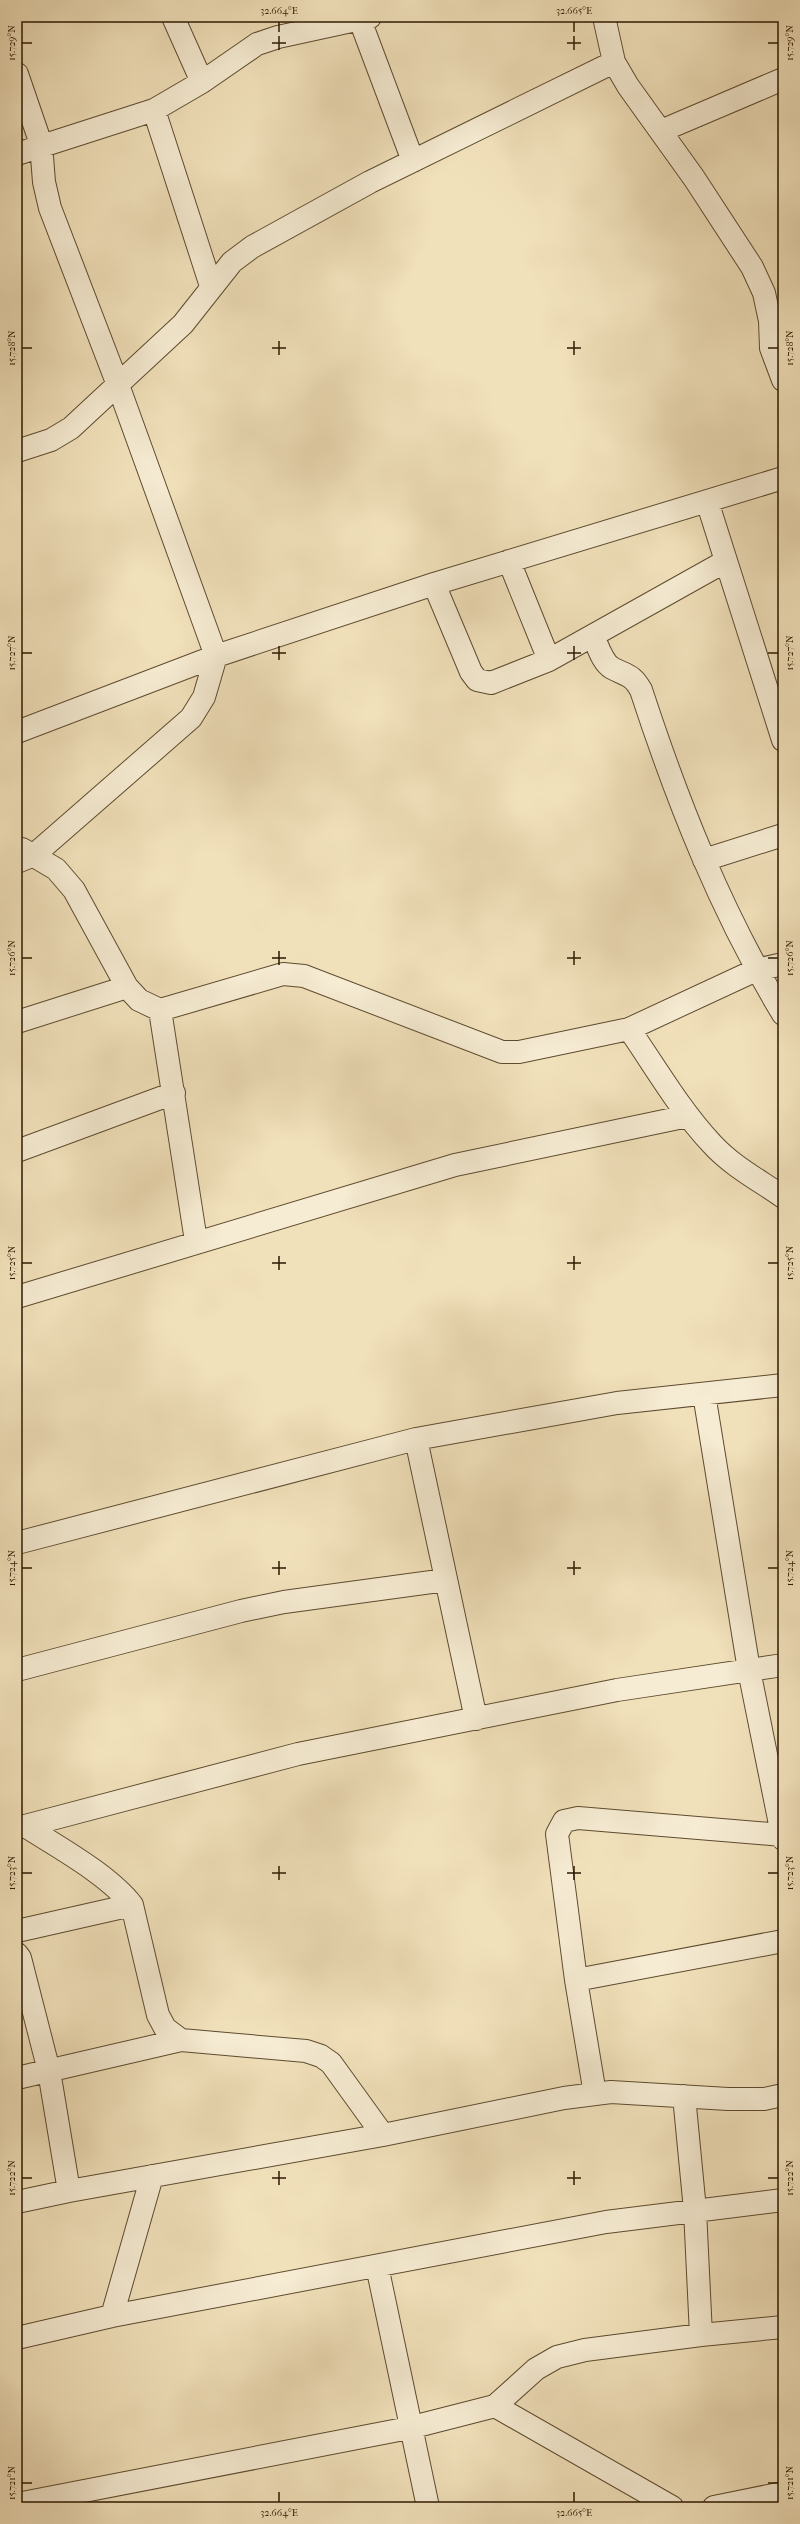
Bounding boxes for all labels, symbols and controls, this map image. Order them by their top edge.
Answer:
text: 32.664°E [260,5,298,17]
text: 32.665°E [556,5,592,17]
text: 15.729°N [6,25,18,61]
text: 15.729°N [784,25,796,61]
text: 15.728°N [6,330,18,366]
text: 15.728°N [784,330,796,366]
text: 15.727°N [6,635,18,671]
text: 15.727°N [784,635,796,671]
text: 15.726°N [6,940,18,976]
text: 15.726°N [784,940,796,976]
text: 15.725°N [6,1245,18,1280]
text: 15.725°N [784,1245,796,1280]
text: 15.724°N [6,1549,18,1586]
text: 15.724°N [784,1549,796,1586]
text: 15.723°N [6,1855,18,1890]
text: 15.723°N [784,1855,796,1890]
text: 15.722°N [6,2160,18,2196]
text: 15.722°N [784,2160,796,2196]
text: 15.721°N [6,2466,18,2500]
text: 15.721°N [784,2466,796,2500]
text: 32.664°E [260,2507,298,2519]
text: 32.665°E [556,2507,592,2519]

